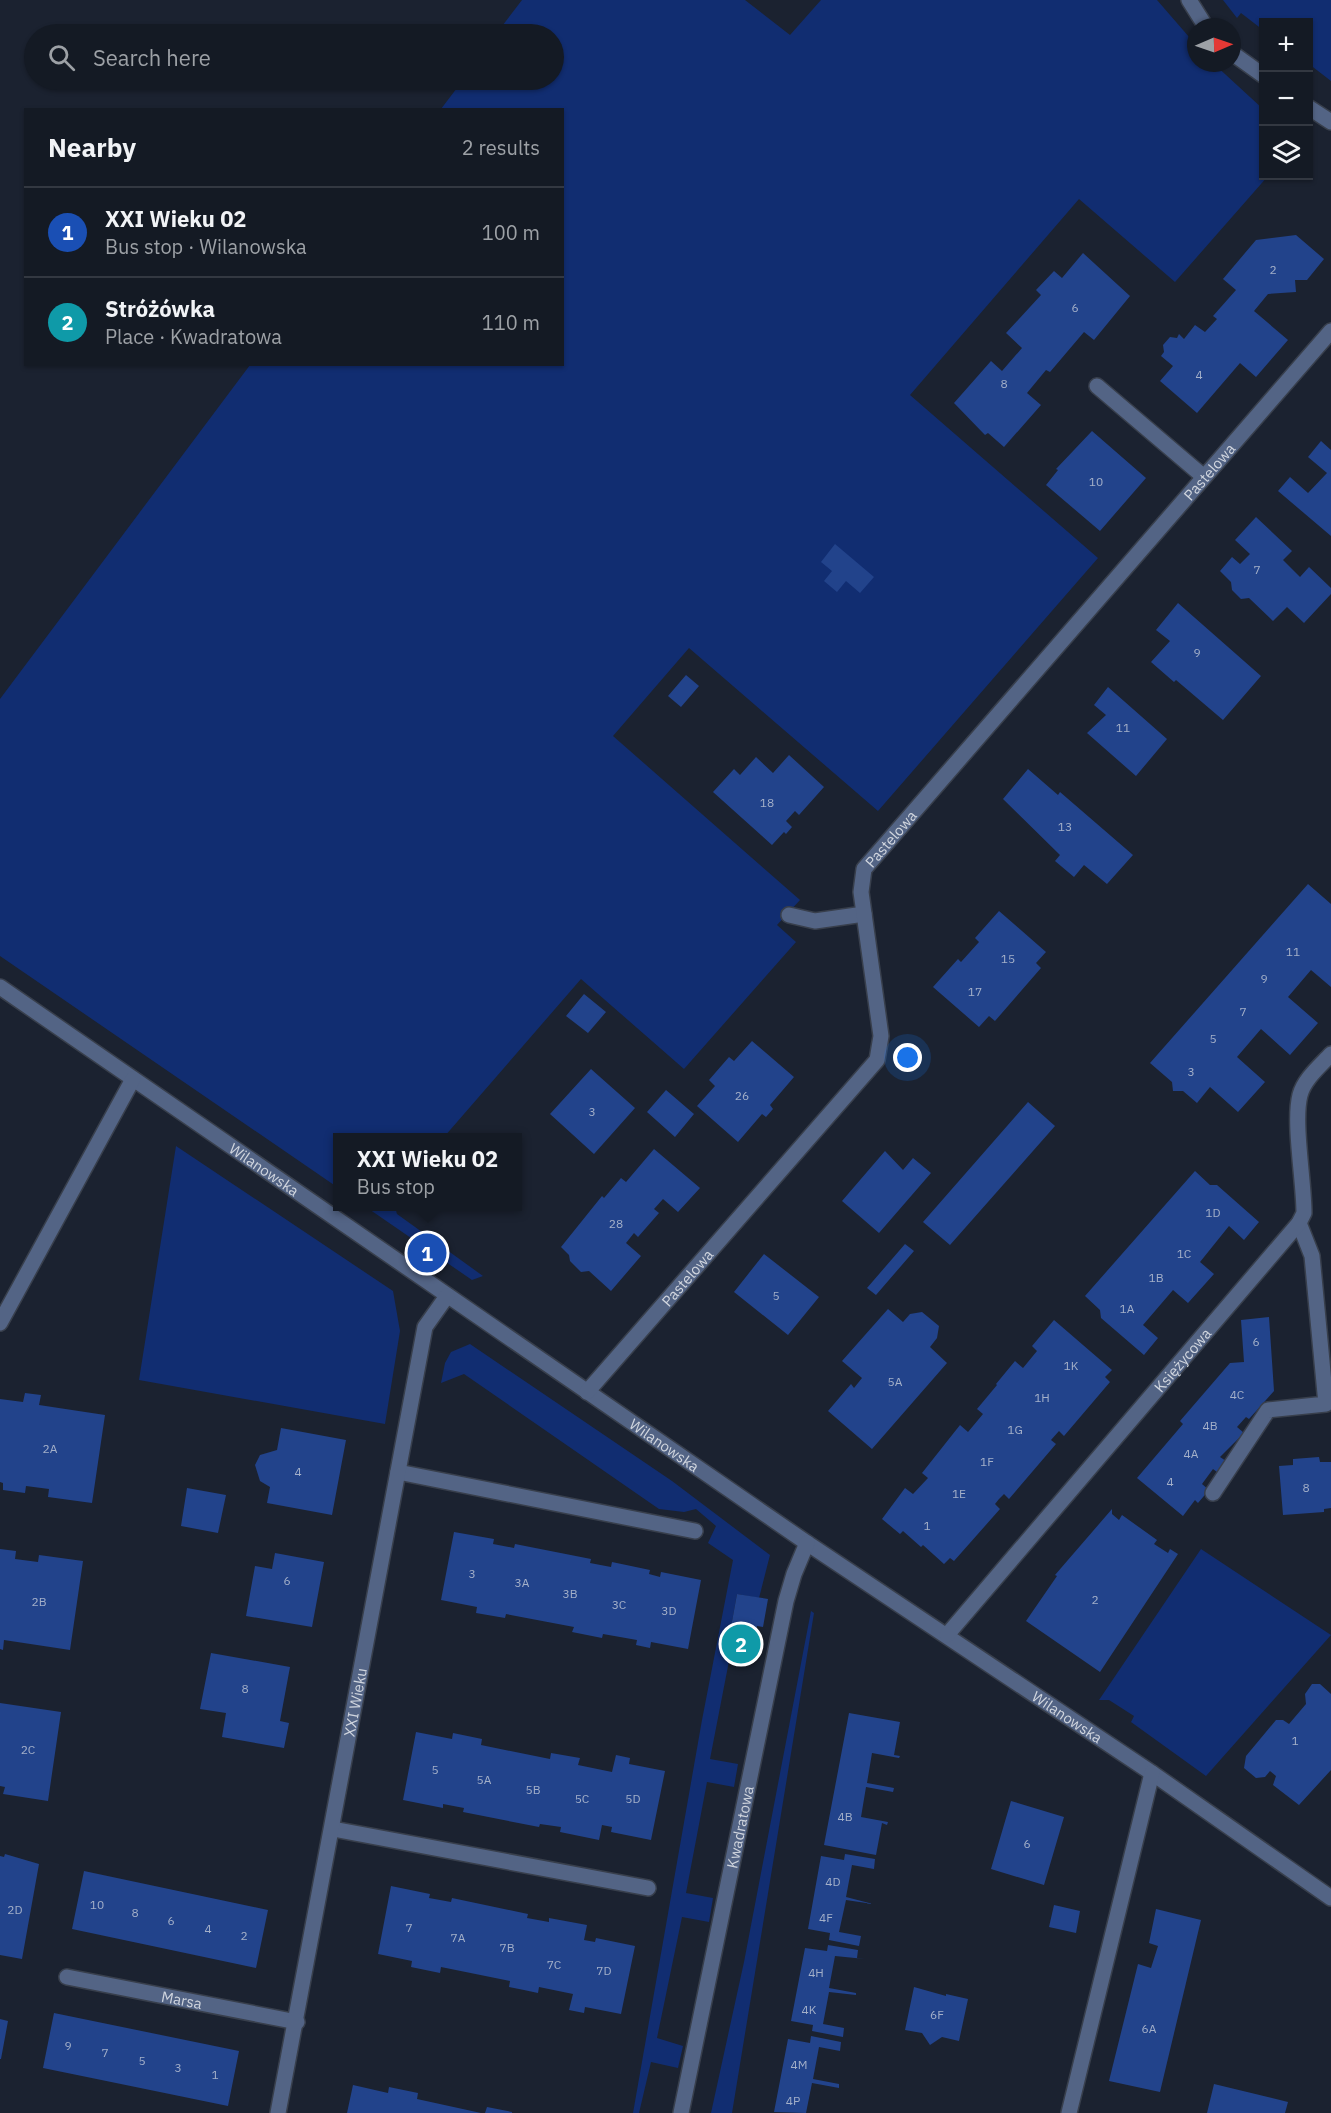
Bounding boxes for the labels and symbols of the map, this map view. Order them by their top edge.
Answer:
north arrow [1187,18,1241,72]
house number: 2 [1269,262,1277,277]
house number: 6 [1071,300,1079,315]
house number: 4 [1195,367,1203,382]
house number: 8 [1000,376,1008,391]
street label: Pastelowa [1179,439,1239,504]
house number: 10 [1089,474,1103,489]
house number: 7 [1253,562,1261,577]
house number: 9 [1193,645,1201,660]
house number: 11 [1116,720,1130,735]
house number: 18 [760,795,774,810]
street label: Pastelowa [860,806,920,871]
house number: 13 [1058,819,1072,834]
house number: 11 [1286,944,1300,959]
house number: 15 [1001,951,1015,966]
house number: 9 [1260,971,1268,986]
house number: 17 [968,984,982,999]
house number: 7 [1239,1004,1247,1019]
house number: 5 [1209,1031,1217,1046]
your location [893,1043,922,1072]
house number: 3 [1187,1064,1195,1079]
house number: 26 [735,1088,749,1103]
house number: 3 [588,1104,596,1119]
street label: Wilanowska [226,1138,303,1200]
house number: 1D [1205,1205,1221,1220]
house number: 28 [609,1216,623,1231]
pin: 1 [408,1230,446,1276]
street label: Pastelowa [657,1245,717,1310]
house number: 1C [1177,1246,1192,1261]
house number: 1B [1148,1270,1164,1285]
house number: 5 [772,1288,780,1303]
house number: 1A [1120,1301,1135,1316]
street label: Księżycowa [1149,1324,1215,1396]
house number: 6 [1252,1334,1260,1349]
house number: 1K [1064,1358,1079,1373]
house number: 5A [888,1374,903,1389]
house number: 4C [1230,1387,1245,1402]
house number: 1H [1034,1390,1050,1405]
street label: Wilanowska [626,1414,703,1476]
house number: 4B [1202,1418,1218,1433]
house number: 1G [1007,1422,1023,1437]
house number: 2A [43,1441,58,1456]
house number: 4A [1184,1446,1199,1461]
house number: 1F [980,1454,994,1469]
house number: 4 [294,1464,302,1479]
house number: 4 [1166,1474,1174,1489]
house number: 8 [1302,1480,1310,1495]
house number: 1E [952,1486,966,1501]
house number: 1 [923,1518,931,1533]
house number: 3 [468,1566,476,1581]
house number: 6 [283,1573,291,1588]
house number: 3A [515,1575,530,1590]
house number: 3B [562,1586,578,1601]
house number: 2 [1091,1592,1099,1607]
house number: 2B [31,1594,47,1609]
house number: 3C [612,1597,627,1612]
house number: 3D [661,1603,677,1618]
pin: 2 [722,1622,760,1666]
street label: XXI Wieku [339,1666,371,1738]
house number: 8 [241,1681,249,1696]
street label: Wilanowska [1029,1686,1106,1747]
house number: 1 [1291,1733,1299,1748]
house number: 2C [21,1742,36,1757]
house number: 5 [431,1762,439,1777]
house number: 5A [477,1772,492,1787]
house number: 5B [525,1782,541,1797]
street label: Kwadratowa [722,1784,757,1870]
house number: 5C [575,1791,590,1806]
house number: 5D [625,1791,641,1806]
house number: 4B [837,1809,853,1824]
house number: 6 [1023,1836,1031,1851]
house number: 4D [825,1874,841,1889]
house number: 10 [90,1897,104,1912]
house number: 2D [7,1902,23,1917]
house number: 8 [131,1905,139,1920]
house number: 4F [819,1910,833,1925]
house number: 6 [167,1913,175,1928]
house number: 7 [405,1920,413,1935]
house number: 4 [204,1921,212,1936]
house number: 2 [240,1928,248,1943]
house number: 7A [451,1930,466,1945]
house number: 7B [499,1940,515,1955]
house number: 7C [547,1957,562,1972]
house number: 7D [596,1963,612,1978]
house number: 4H [808,1965,824,1980]
street label: Marsa [160,1986,204,2013]
house number: 4K [802,2002,817,2017]
house number: 6F [930,2007,944,2022]
house number: 6A [1142,2021,1157,2036]
house number: 9 [64,2038,72,2053]
house number: 7 [101,2045,109,2060]
house number: 5 [138,2053,146,2068]
house number: 4M [791,2057,807,2072]
house number: 3 [174,2060,182,2075]
house number: 1 [211,2067,219,2082]
house number: 4P [786,2093,800,2108]

